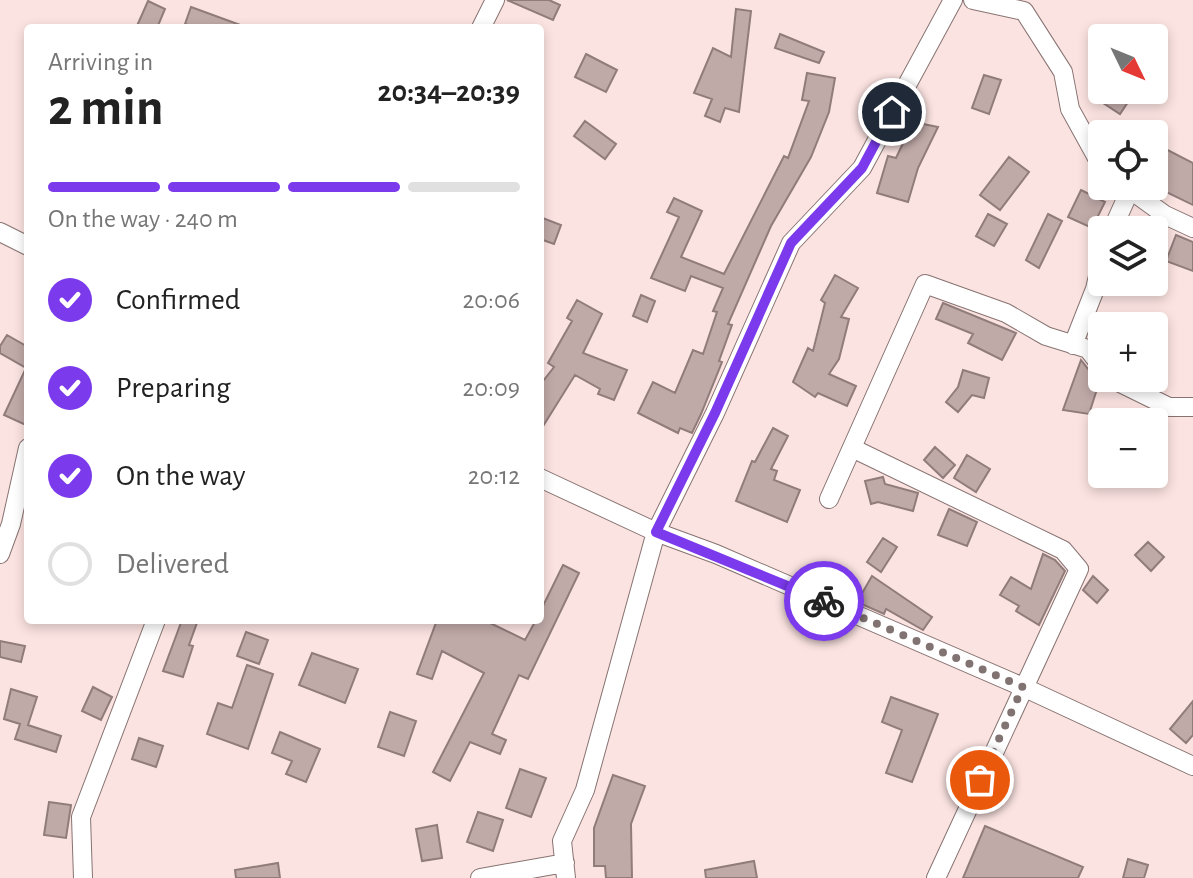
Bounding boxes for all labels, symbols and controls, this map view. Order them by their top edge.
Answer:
north arrow [1088,24,1168,104]
map controls [1088,24,1168,488]
text: Arriving in [48,49,153,75]
text: 20:34–20:39 [377,77,520,107]
pin [858,78,926,146]
text: 2 min [48,82,163,134]
icon: home [870,90,914,134]
button: locate [1088,120,1168,200]
text: On the way · 240 m [48,206,238,232]
button: layers [1088,216,1168,296]
icon: check [48,278,92,322]
text: Confirmed [116,285,240,315]
text: 20:06 [463,287,520,313]
button: + [1088,312,1168,392]
icon: check [48,366,92,410]
text: Preparing [116,373,231,403]
text: 20:09 [463,375,520,401]
button: − [1088,408,1168,488]
icon: check [48,454,92,498]
text: On the way [116,461,245,491]
text: 20:12 [468,463,520,489]
text: Delivered [116,549,229,579]
courier [784,561,864,641]
icon: bike [802,579,846,623]
pin [946,746,1014,814]
icon: bag [958,758,1002,802]

